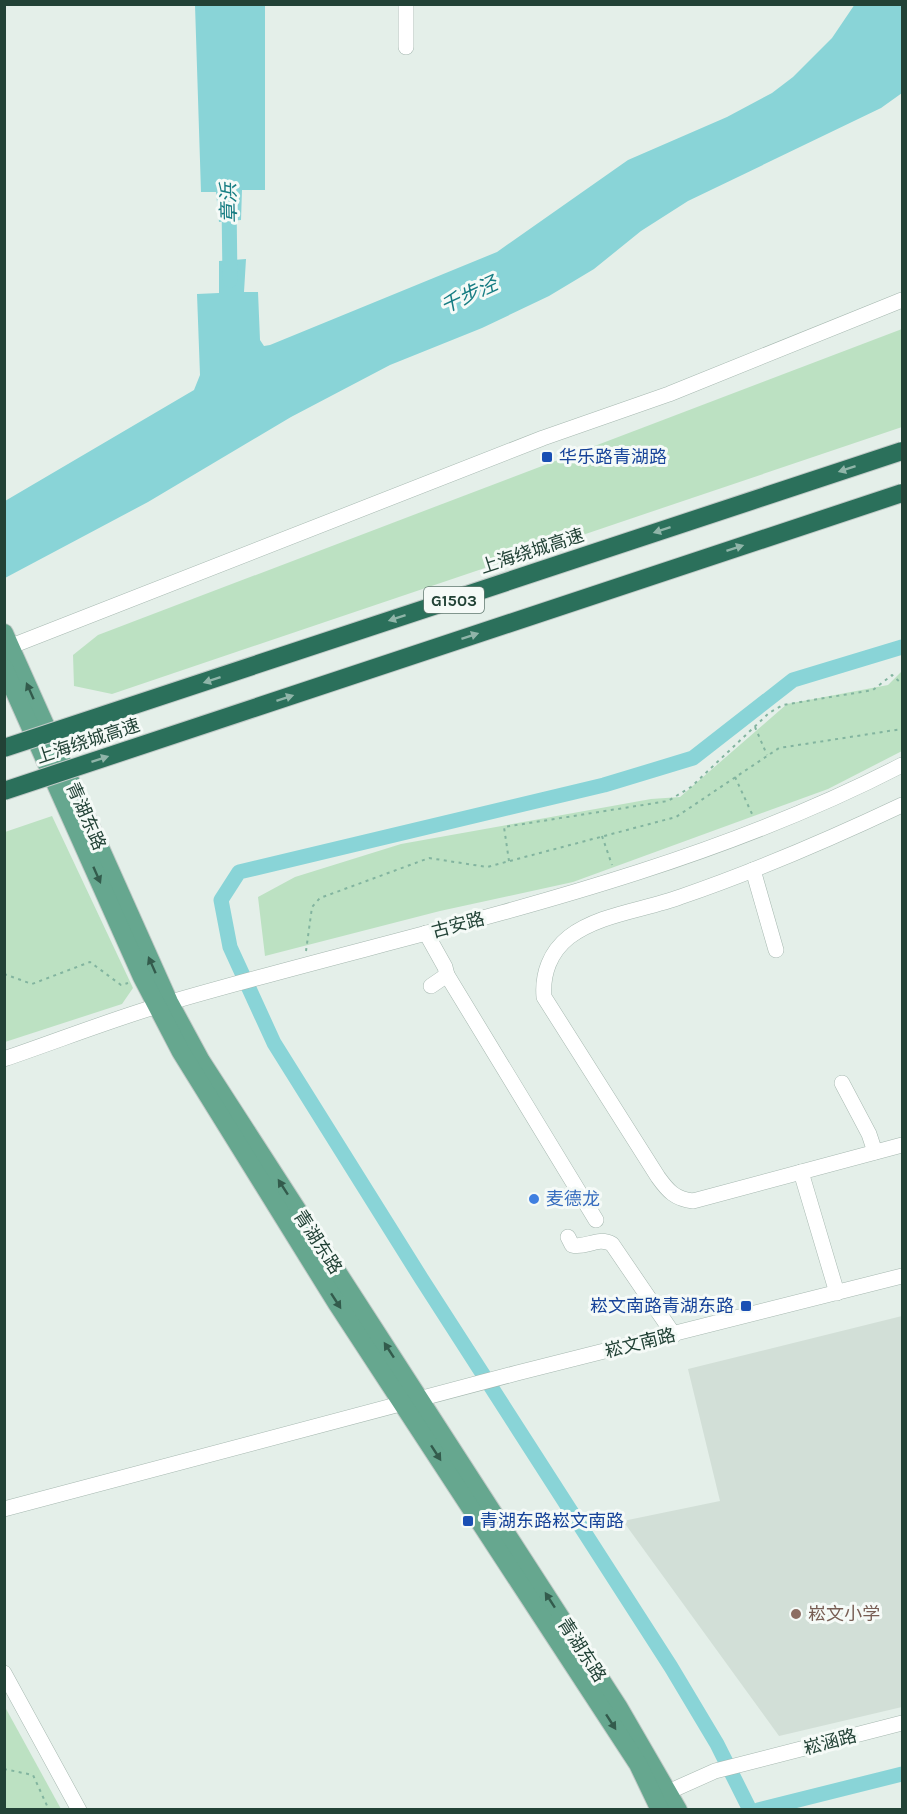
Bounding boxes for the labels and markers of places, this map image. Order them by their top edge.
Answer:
place label: 华乐路青湖路 [559,446,667,468]
marker: 华乐路青湖路 [540,450,554,464]
place label: 麦德龙 [546,1188,600,1210]
marker: 麦德龙 [527,1192,541,1206]
place label: 崧文南路青湖东路 [590,1295,734,1317]
marker: 崧文南路青湖东路 [739,1299,753,1313]
place label: 青湖东路崧文南路 [480,1510,624,1532]
marker: 青湖东路崧文南路 [461,1514,475,1528]
place label: 崧文小学 [808,1603,880,1625]
marker: 崧文小学 [789,1607,803,1621]

